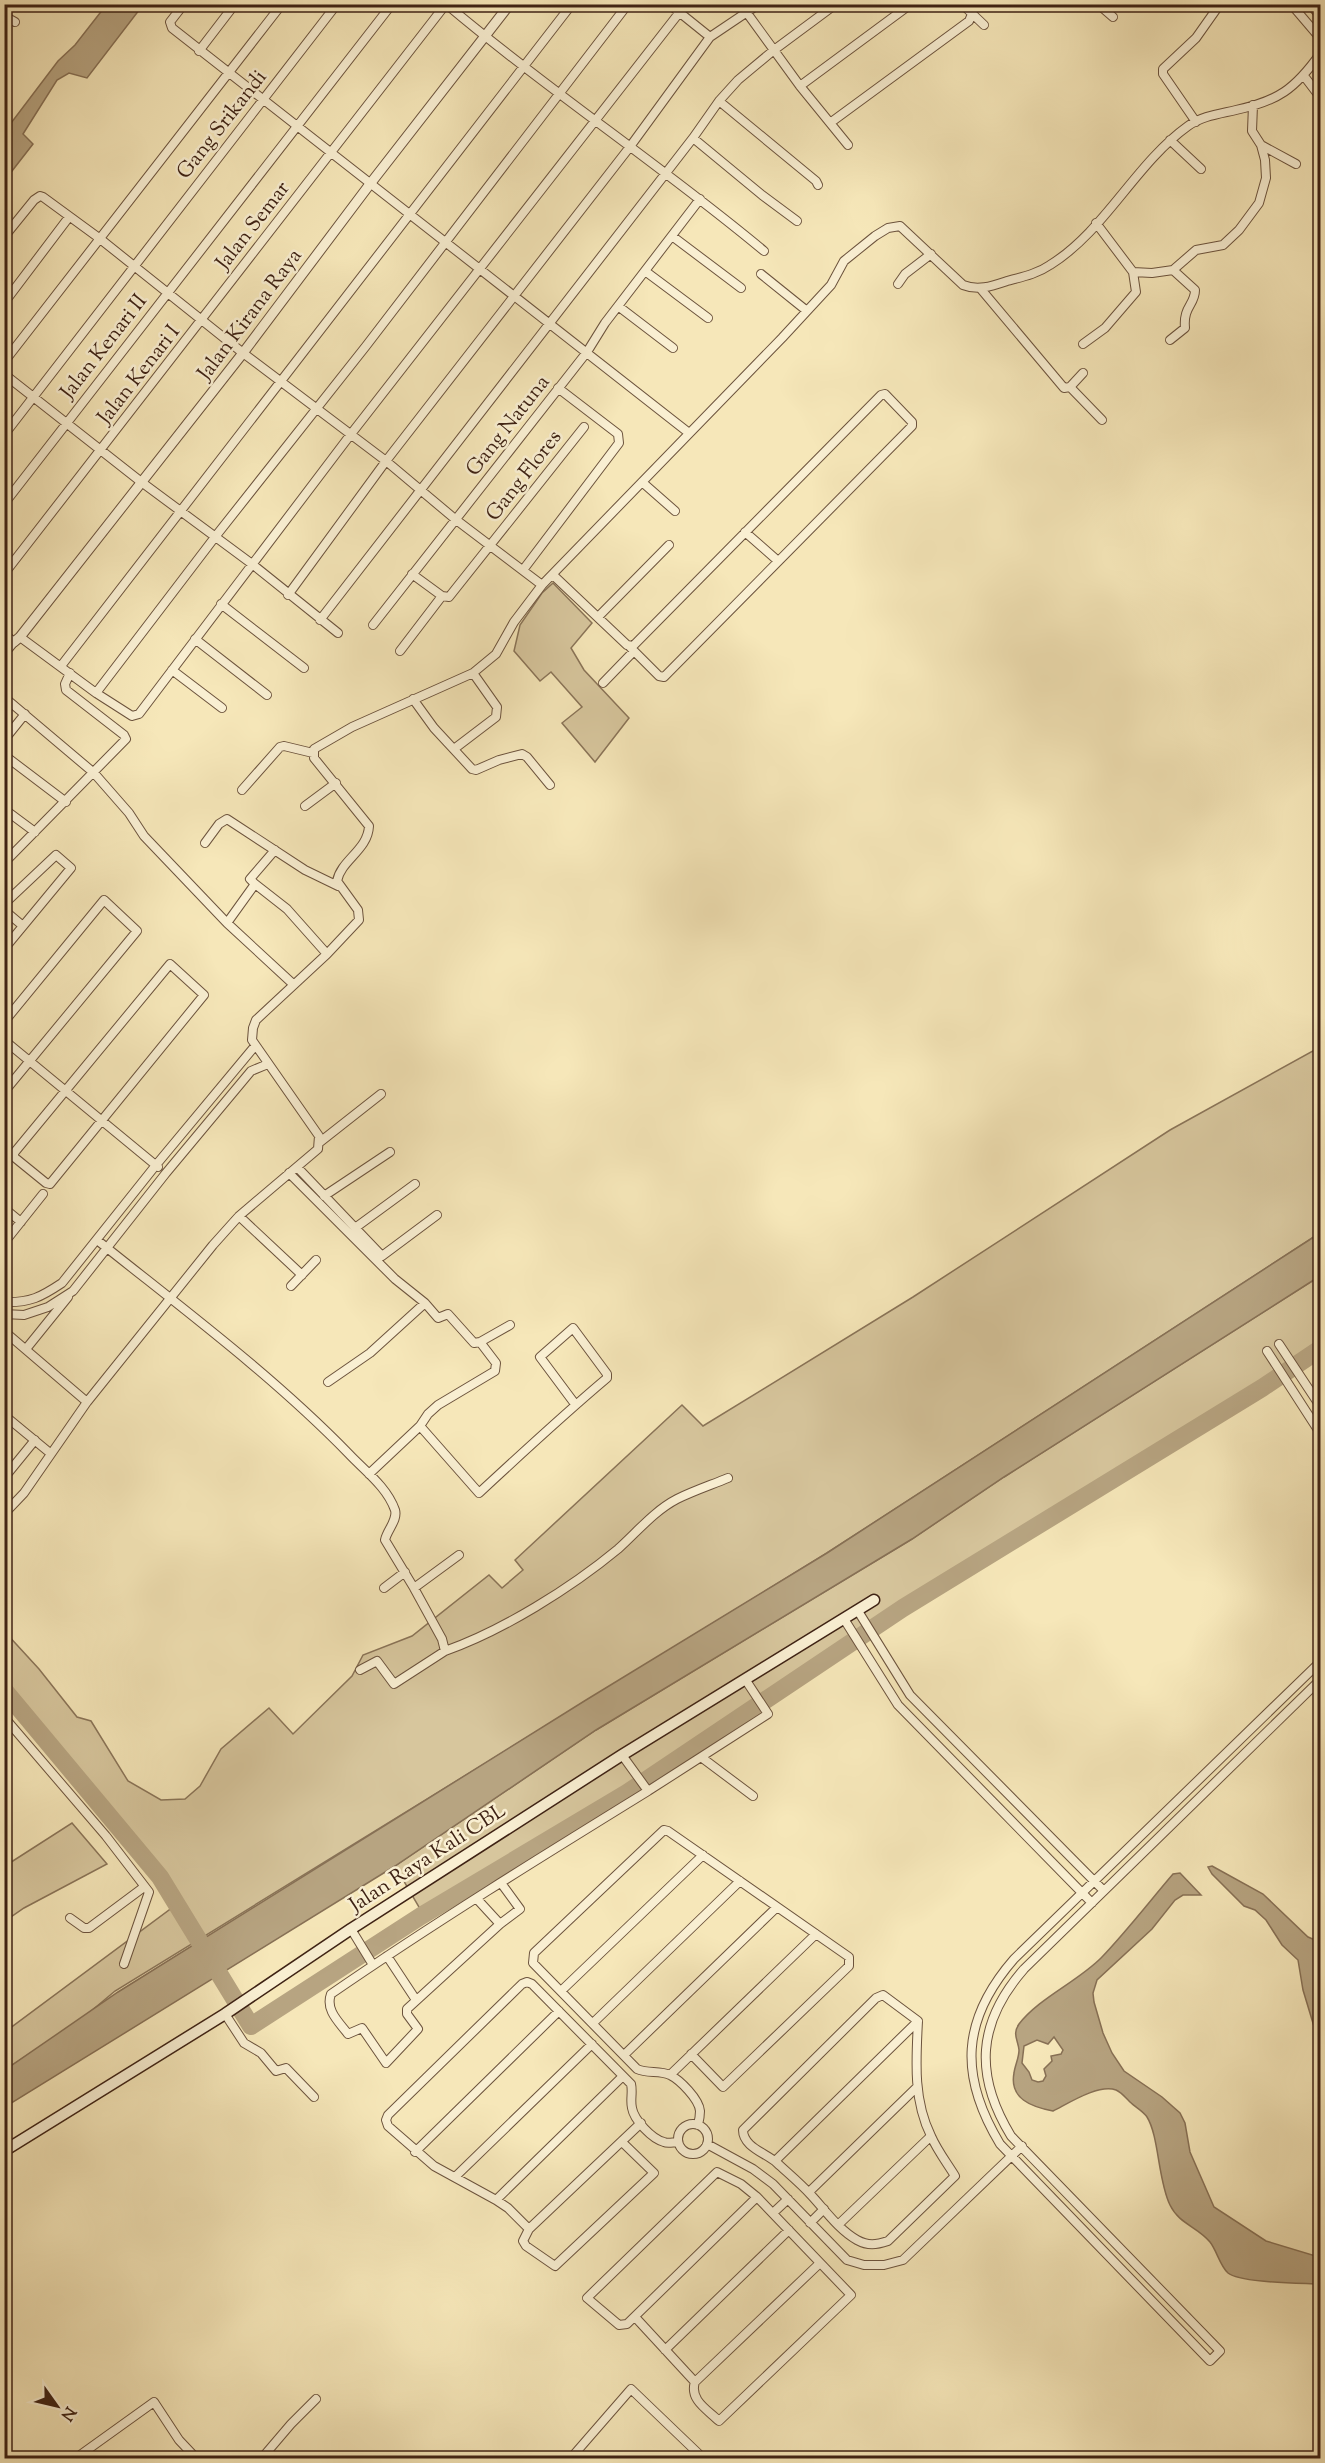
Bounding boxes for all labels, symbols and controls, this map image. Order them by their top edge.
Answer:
street label: Gang Srikandi [170,64,275,186]
street label: Jalan Semar [209,175,298,278]
street label: Jalan Kirana Raya [190,243,310,388]
street label: Jalan Kenari II [54,289,152,403]
street label: Jalan Kenari I [91,319,185,429]
street label: Gang Natuna [459,369,558,483]
street label: Gang Flores [479,424,570,528]
street label: Jalan Raya Kali CBL [343,1797,513,1921]
north arrow [27,2376,87,2436]
text: N [54,2401,80,2425]

